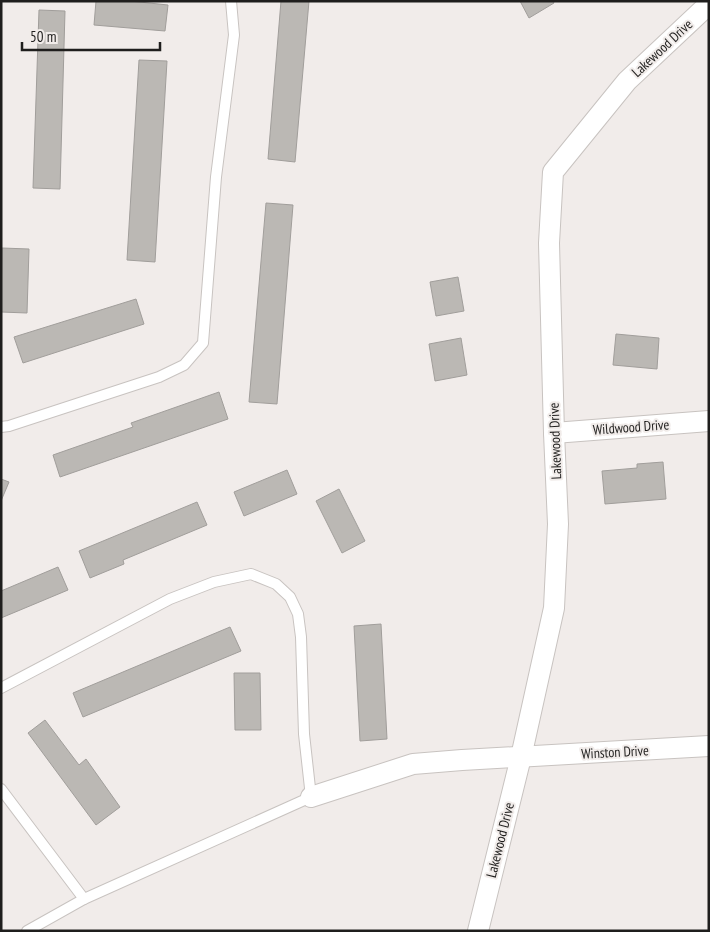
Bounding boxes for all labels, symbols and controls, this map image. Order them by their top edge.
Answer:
street label: Lakewood Drive [628,15,696,81]
scale bar [22,20,160,52]
text: 50 m [30,27,56,46]
street label: Lakewood Drive [545,402,565,480]
street label: Wildwood Drive [592,415,670,439]
street label: Winston Drive [581,741,649,763]
street label: Lakewood Drive [482,800,518,879]

